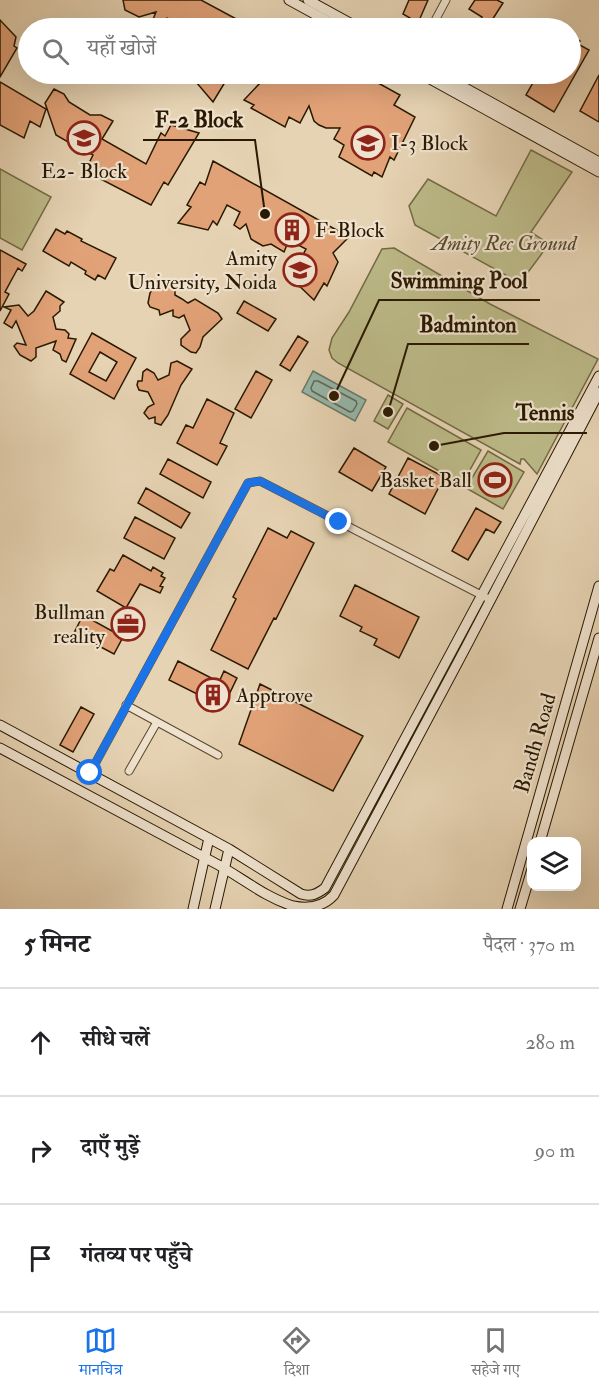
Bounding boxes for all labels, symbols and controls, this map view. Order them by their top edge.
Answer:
search box [18,18,581,84]
text: यहाँ खोजें [87,34,156,62]
icon: search [39,35,72,68]
callout: F-2 Block [143,100,255,140]
text: F-2 Block [155,106,244,134]
school or university icon: E2- Block [66,120,102,156]
school or university icon: I-3 Block [350,125,386,161]
place label: I-3 Block [391,130,468,157]
place label: E2- Block [41,158,127,185]
building icon: F-Block [274,212,310,248]
place label: F-Block [315,217,385,244]
park label: Amity Rec Ground [429,230,578,257]
place label: Amity University, Noida [128,245,278,296]
school or university icon: Amity University, Noida [282,252,318,288]
callout: Swimming Pool [379,260,540,300]
text: Swimming Pool [390,267,528,296]
callout: Badminton [408,304,529,344]
text: Badminton [419,311,517,339]
callout: Tennis [504,393,587,433]
text: Tennis [515,399,575,427]
sports icon: Basket Ball [477,462,513,498]
place label: Basket Ball [380,467,473,494]
route end [325,508,351,534]
place label: Bullman reality [34,599,106,650]
office icon: Bullman reality [110,606,146,642]
building icon: Apptrove [195,677,231,713]
place label: Apptrove [235,682,313,709]
street label: Bandh Road [508,689,563,796]
route start [76,759,102,785]
map controls [527,837,581,891]
button: layers [527,837,581,891]
text: 5 मिनट [24,928,90,960]
text: पैदल · 370 m [483,932,575,957]
text: सीधे चलें [81,1025,149,1053]
icon: ahead [24,1026,57,1059]
text: 280 m [525,1030,575,1055]
text: दाएँ मुड़ें [81,1133,140,1161]
icon: right [24,1134,57,1167]
text: 90 m [535,1138,575,1163]
text: गंतव्य पर पहुँचे [81,1241,192,1269]
icon: arrive [24,1242,57,1275]
tab: मानचित्र [79,1324,122,1385]
tab: दिशा [280,1324,313,1385]
tab: सहेजे गए [471,1324,520,1385]

